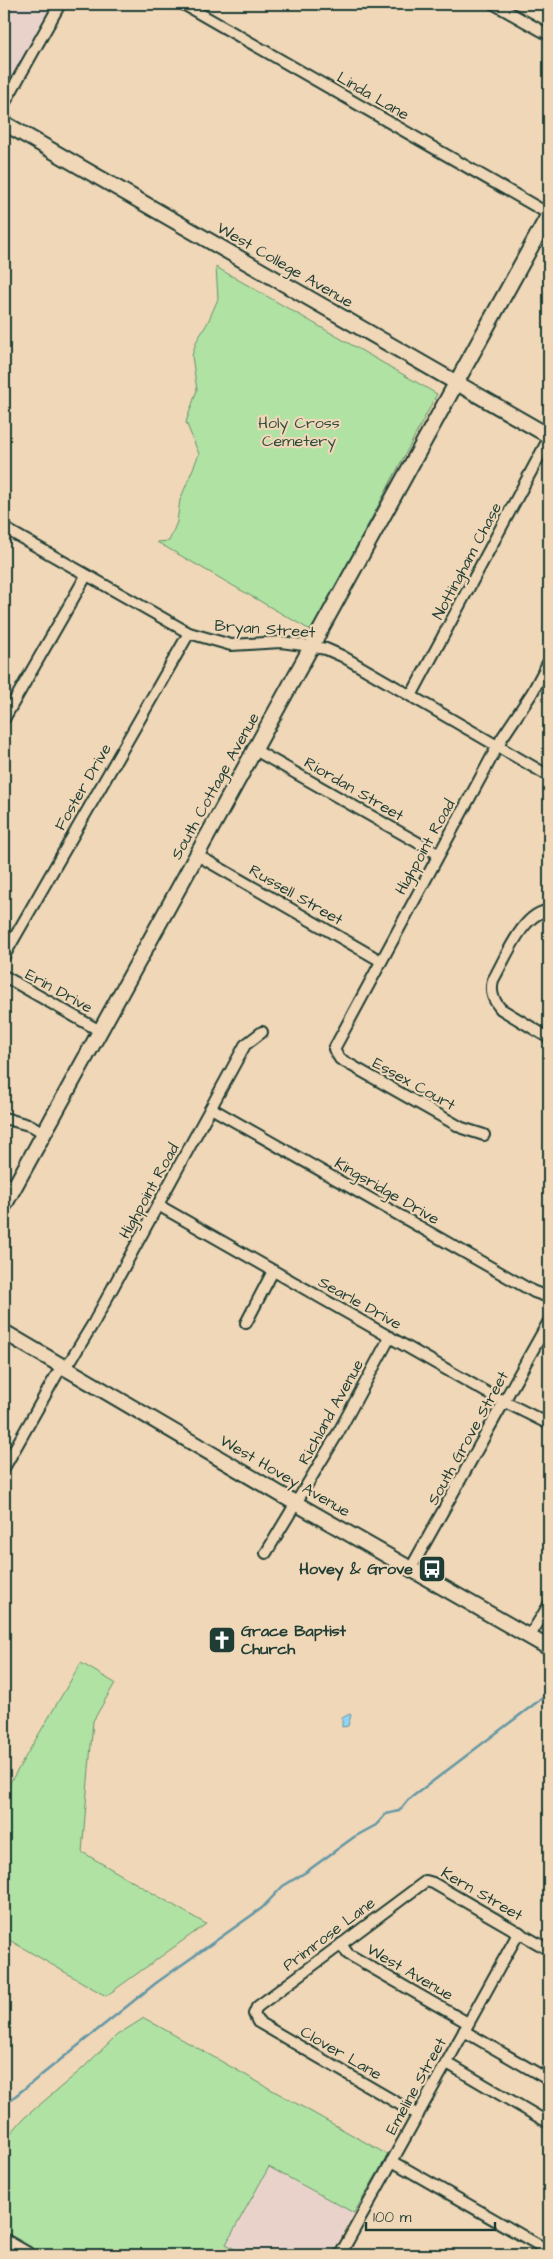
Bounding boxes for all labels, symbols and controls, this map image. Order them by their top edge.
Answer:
street label: Linda Lane [333,66,413,126]
street label: West College Avenue [212,217,357,314]
park label: Holy Cross Cemetery [258,412,340,453]
street label: Nottingham Chase [427,498,508,624]
street label: Bryan Street [214,615,317,645]
street label: South Cottage Avenue [165,708,266,864]
street label: Foster Drive [49,739,117,835]
street label: Riordan Street [300,752,408,827]
street label: Highpoint Road [390,795,461,899]
street label: Russell Street [245,859,347,931]
street label: Erin Drive [21,964,97,1019]
street label: Essex Court [368,1052,460,1116]
street label: Highpoint Road [114,1139,185,1243]
street label: Kingsridge Drive [330,1152,444,1231]
street label: Searle Drive [314,1271,406,1335]
street label: Richland Avenue [293,1355,369,1469]
street label: South Grove Street [422,1367,514,1509]
street label: West Hovey Avenue [215,1430,355,1523]
bus stop icon: Hovey & Grove [417,1554,447,1584]
place label: Hovey & Grove [299,1558,413,1581]
place label: Grace Baptist Church [241,1620,347,1660]
church icon: Grace Baptist Church [207,1625,237,1655]
street label: Kern Street [437,1862,527,1927]
street label: Primrose Lane [278,1892,380,1976]
street label: West Avenue [363,1938,458,2006]
street label: Clover Lane [296,2021,386,2085]
street label: Emeline Street [380,2033,452,2139]
scale bar [366,2199,494,2231]
text: 100 m [373,2207,412,2228]

